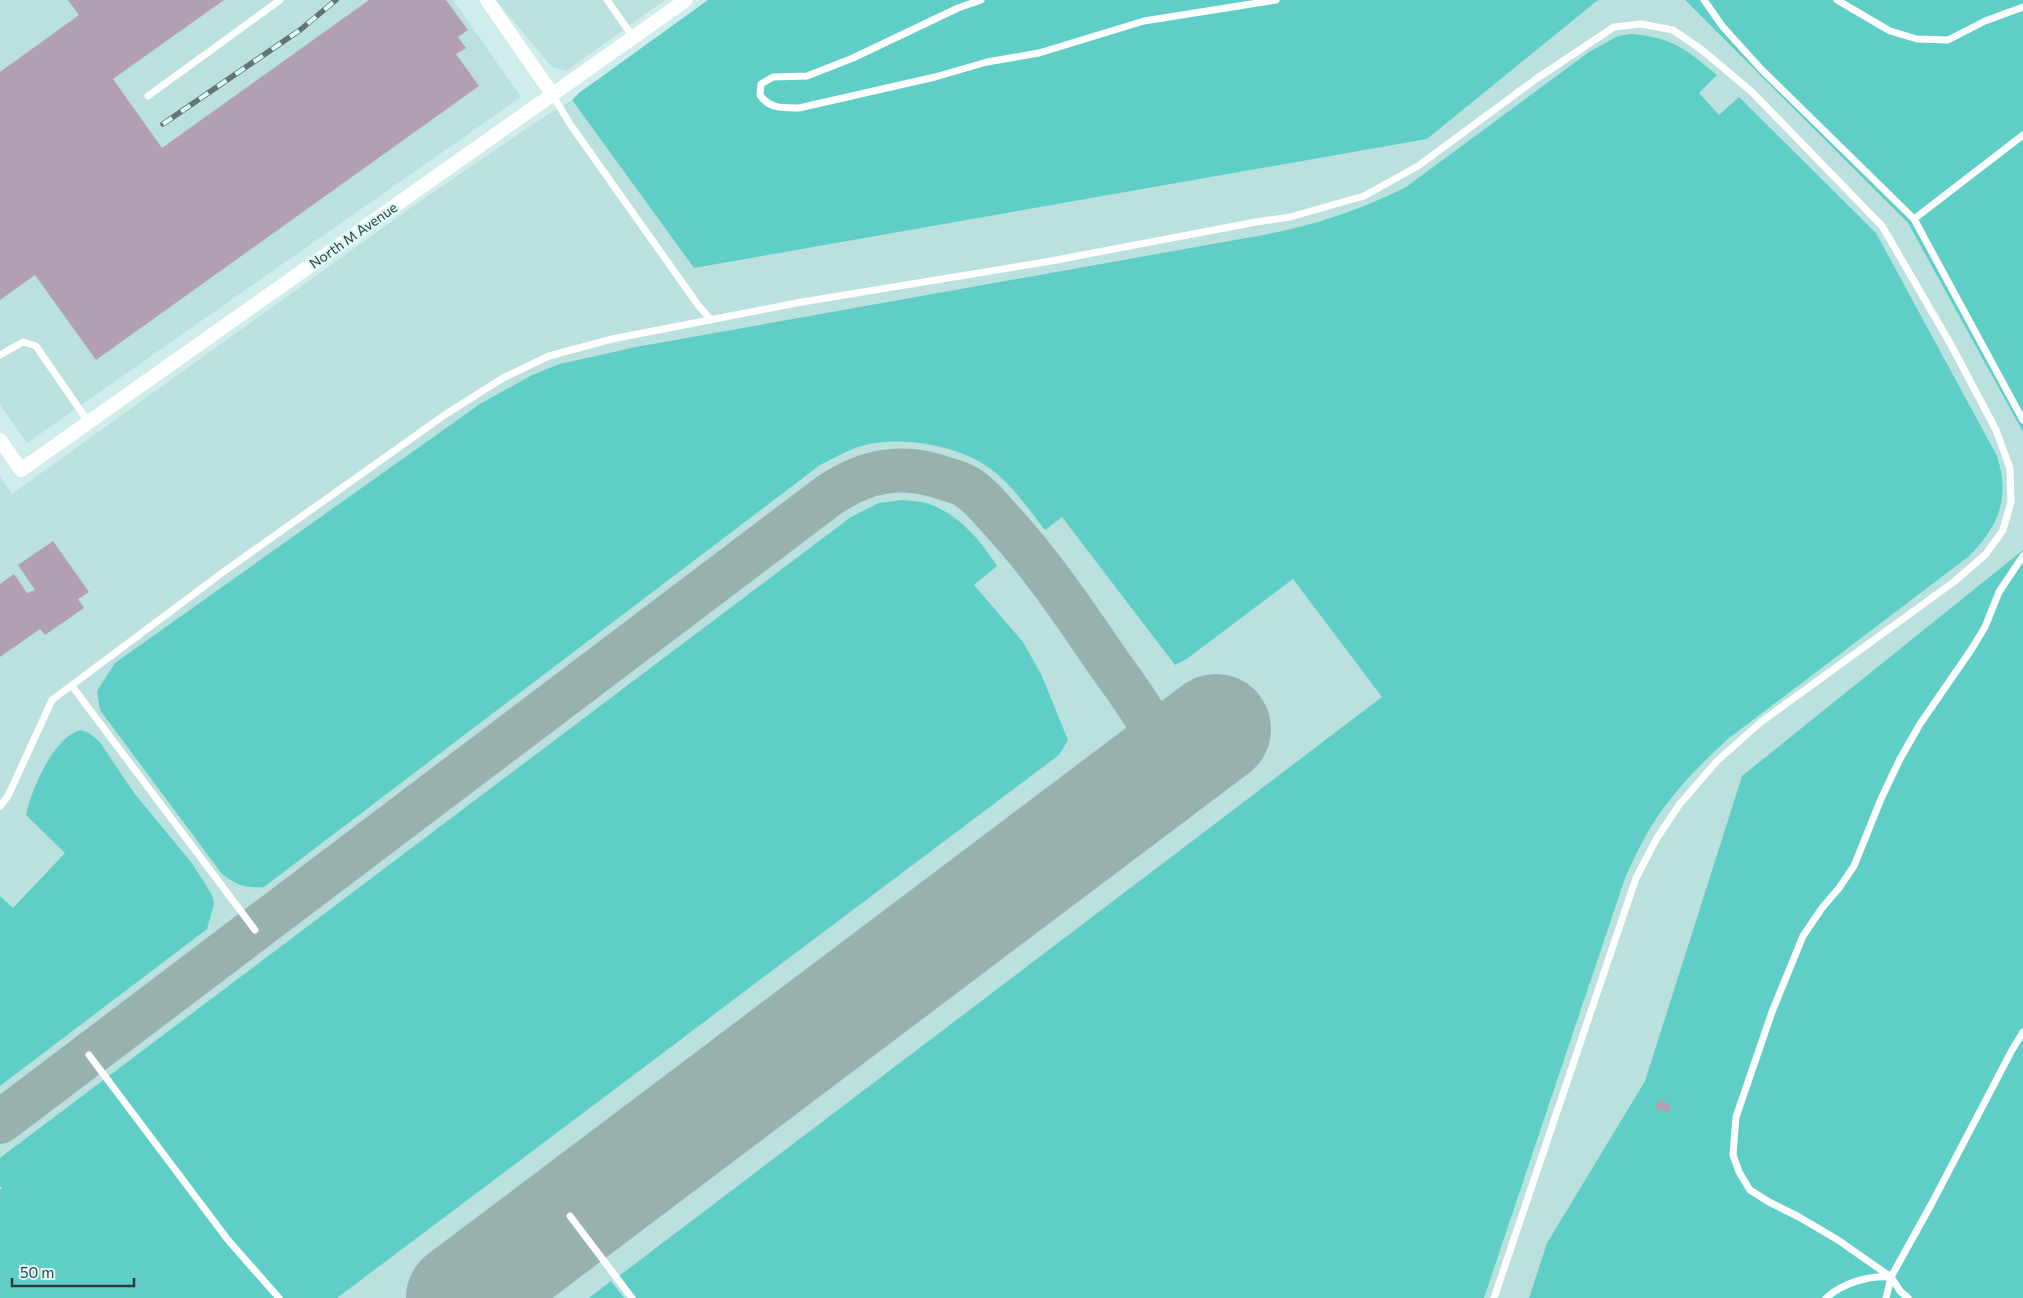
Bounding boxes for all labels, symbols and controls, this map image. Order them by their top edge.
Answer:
street label: North M Avenue [306,198,400,272]
scale bar [12,1256,135,1288]
text: 50 m [20,1263,54,1281]

